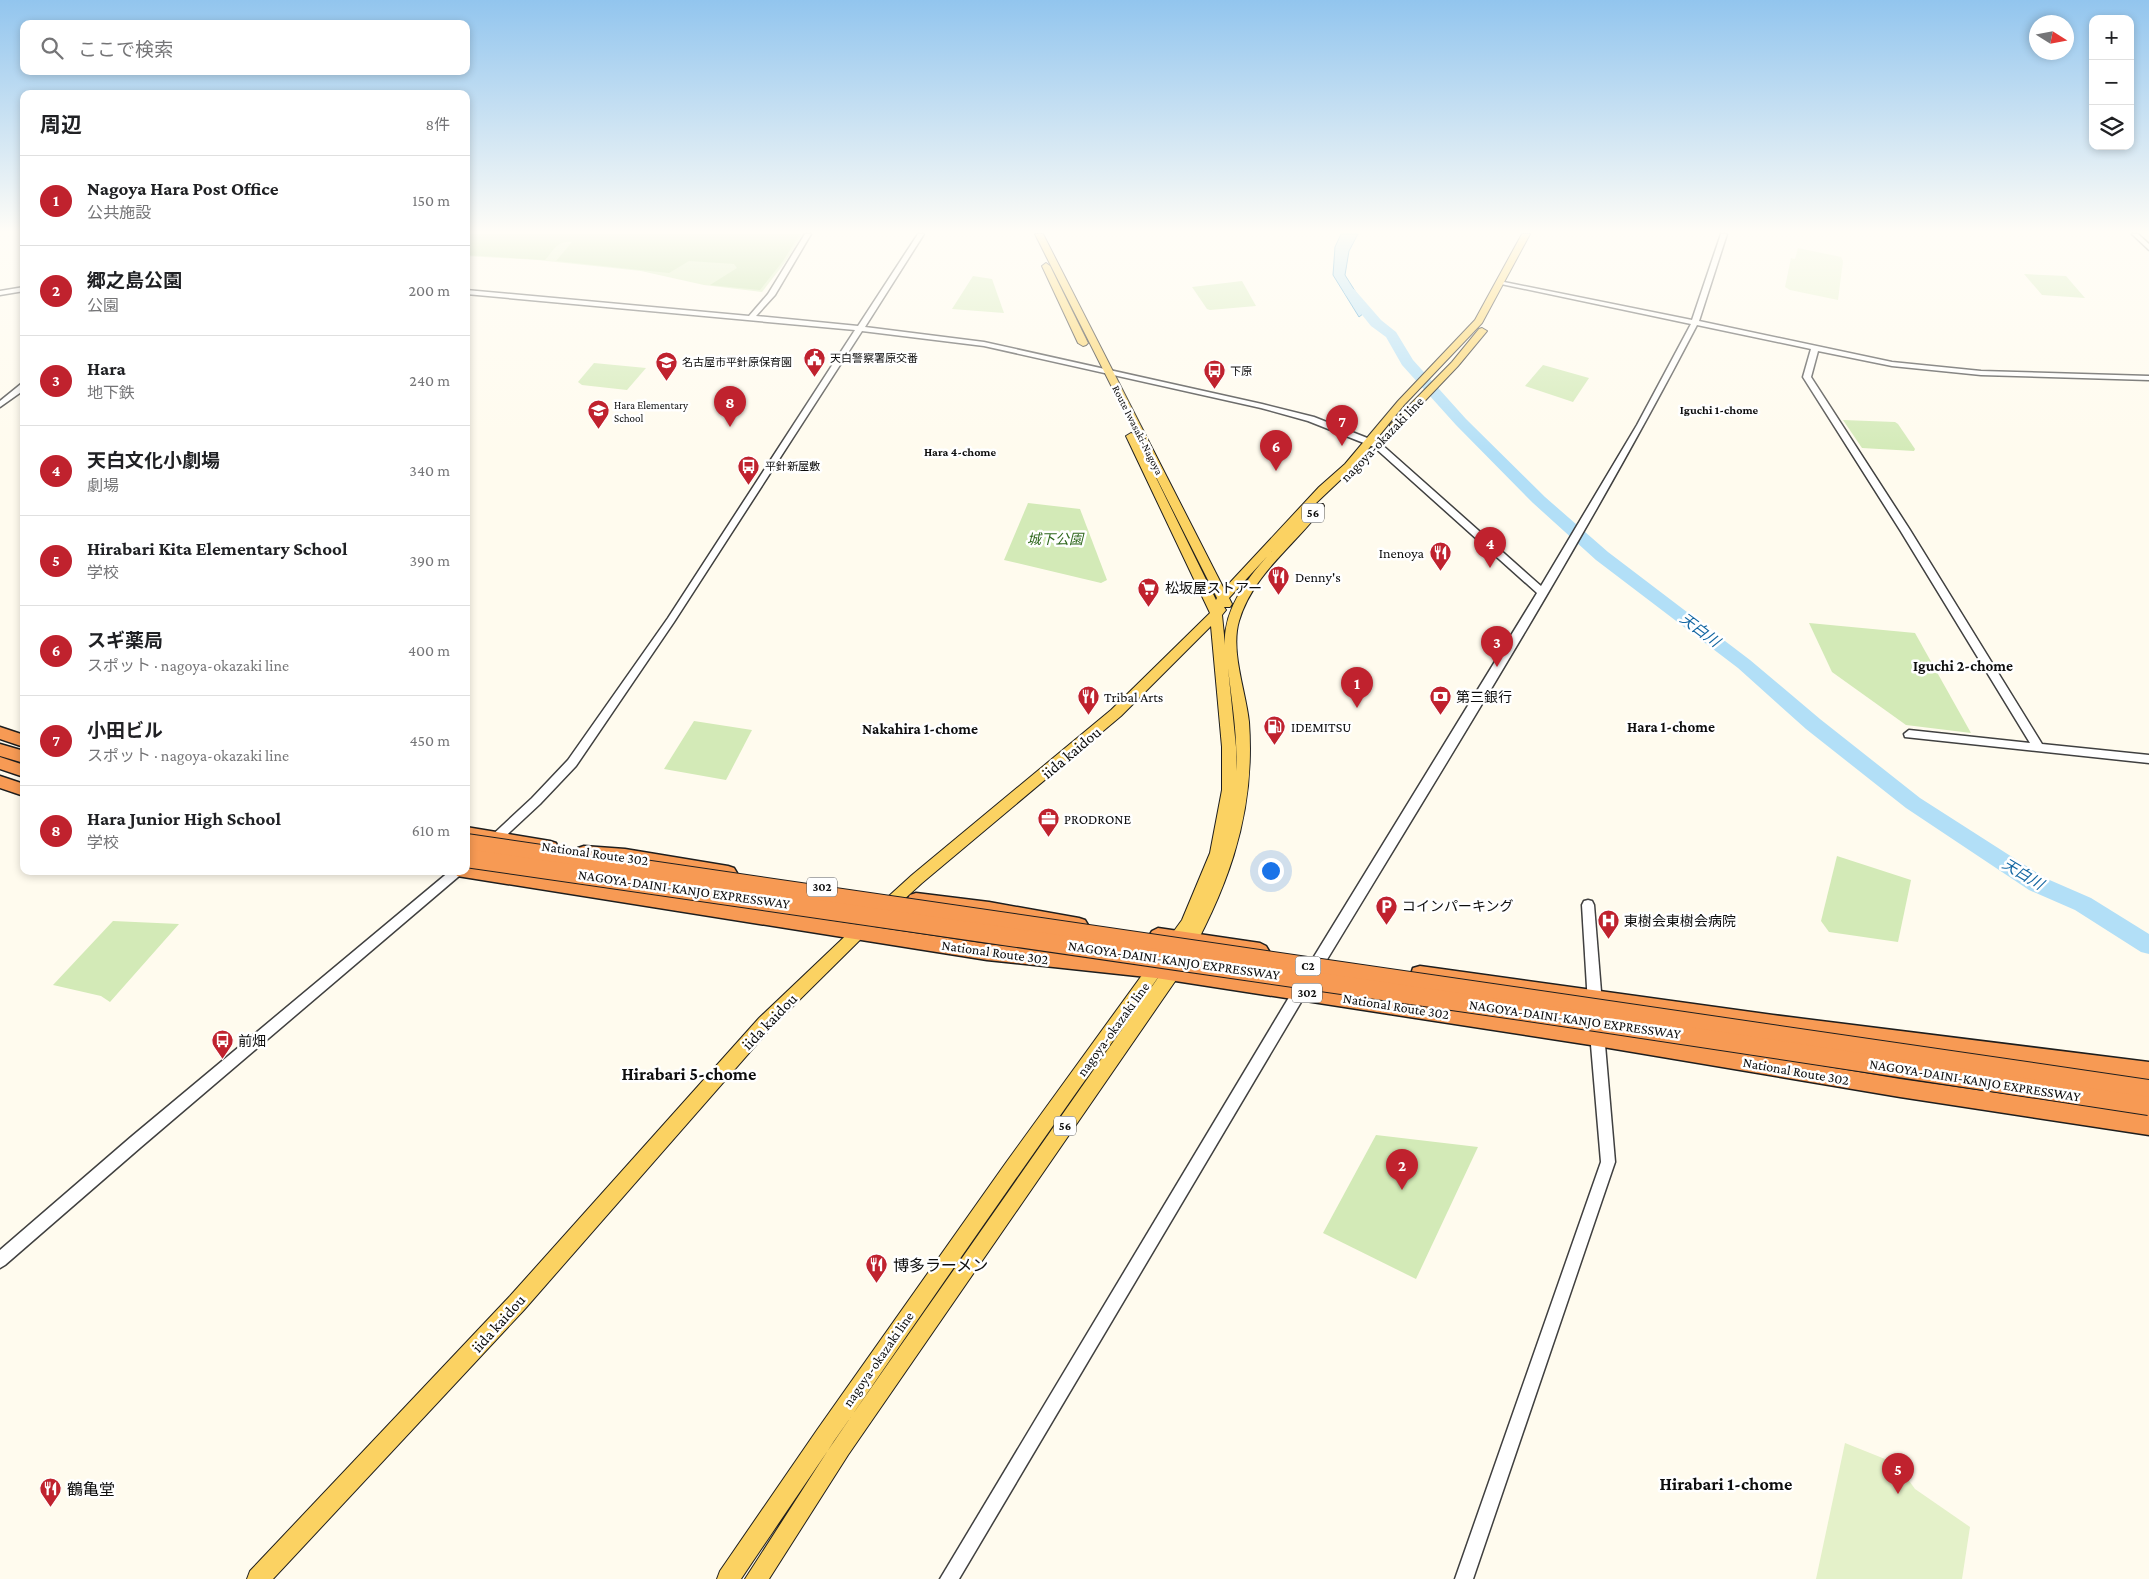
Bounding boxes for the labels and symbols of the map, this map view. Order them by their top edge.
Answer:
north arrow [2029,15,2074,60]
public building icon: 天白警察署原交番 [802,346,826,377]
school or university icon: 名古屋市平針原保育園 [654,350,678,381]
place label: 天白警察署原交番 [830,352,918,364]
place label: 名古屋市平針原保育園 [682,356,792,368]
bus stop icon: 下原 [1202,359,1226,390]
place label: 下原 [1230,365,1252,377]
street label: Route Iwasaki-Nagoya [1109,383,1166,477]
pin: 8 [714,386,746,427]
street label: nagoya-okazaki line [1337,393,1427,485]
school or university icon: Hara Elementary School [586,399,610,430]
place label: Hara Elementary School [614,399,689,424]
district label: Iguchi 1-chome [1680,403,1759,417]
pin: 7 [1326,405,1358,446]
pin: 6 [1260,430,1292,471]
district label: Hara 4-chome [924,445,997,459]
bus stop icon: 平針新屋敷 [737,454,761,485]
place label: 平針新屋敷 [765,460,820,472]
road number: 56 [1302,503,1324,522]
pin: 4 [1474,527,1506,568]
park label: 城下公園 [1027,531,1085,547]
restaurant icon: Inenoya [1428,541,1452,572]
place label: Inenoya [1379,545,1425,561]
restaurant icon: Denny's [1267,565,1291,596]
place label: Denny's [1295,569,1341,585]
supermarket icon: 松坂屋ストアー [1137,576,1161,607]
place label: 松坂屋ストアー [1165,580,1262,596]
water label: 天白川 [1677,610,1724,651]
pin: 3 [1481,626,1513,667]
district label: Iguchi 2-chome [1913,658,2013,674]
pin: 1 [1341,667,1373,708]
restaurant icon: Tribal Arts [1076,685,1100,716]
bank icon: 第三銀行 [1428,685,1452,716]
place label: Tribal Arts [1104,689,1163,705]
place label: 第三銀行 [1456,689,1512,705]
fuel station icon: IDEMITSU [1263,715,1287,746]
place label: IDEMITSU [1291,719,1351,735]
district label: Hara 1-chome [1627,719,1715,735]
district label: Nakahira 1-chome [862,721,978,737]
street label: iida kaidou [1039,723,1104,782]
office icon: PRODRONE [1036,807,1060,838]
place label: PRODRONE [1064,811,1132,827]
street label: National Route 302 [541,838,650,868]
water label: 天白川 [2000,856,2048,893]
your location [1258,858,1284,884]
street label: NAGOYA-DAINI-KANJO EXPRESSWAY [577,866,791,912]
road number: 302 [807,878,837,896]
parking icon: コインパーキング [1374,894,1398,925]
place label: コインパーキング [1402,898,1514,914]
hospital icon: 東樹会東樹会病院 [1596,909,1620,940]
place label: 東樹会東樹会病院 [1624,913,1736,929]
street label: National Route 302 [941,937,1050,967]
street label: NAGOYA-DAINI-KANJO EXPRESSWAY [1067,937,1281,983]
road number: C2 [1296,956,1320,976]
street label: nagoya-okazaki line [1074,979,1152,1079]
road number: 302 [1292,984,1322,1002]
street label: iida kaidou [739,989,801,1053]
street label: National Route 302 [1342,990,1451,1022]
street label: NAGOYA-DAINI-KANJO EXPRESSWAY [1468,996,1682,1042]
bus stop icon: 前畑 [210,1029,234,1060]
place label: 前畑 [238,1033,266,1049]
street label: National Route 302 [1742,1054,1851,1088]
street label: NAGOYA-DAINI-KANJO EXPRESSWAY [1868,1055,2082,1105]
district label: Hirabari 5-chome [622,1064,756,1084]
road number: 56 [1054,1116,1076,1136]
pin: 2 [1386,1149,1418,1190]
restaurant icon: 博多ラーメン [865,1253,889,1284]
place label: 博多ラーメン [893,1257,988,1274]
street label: iida kaidou [468,1291,529,1355]
street label: nagoya-okazaki line [839,1308,917,1410]
pin: 5 [1882,1453,1914,1494]
district label: Hirabari 1-chome [1660,1474,1792,1494]
restaurant icon: 鶴亀堂 [39,1477,63,1508]
place label: 鶴亀堂 [67,1481,115,1498]

